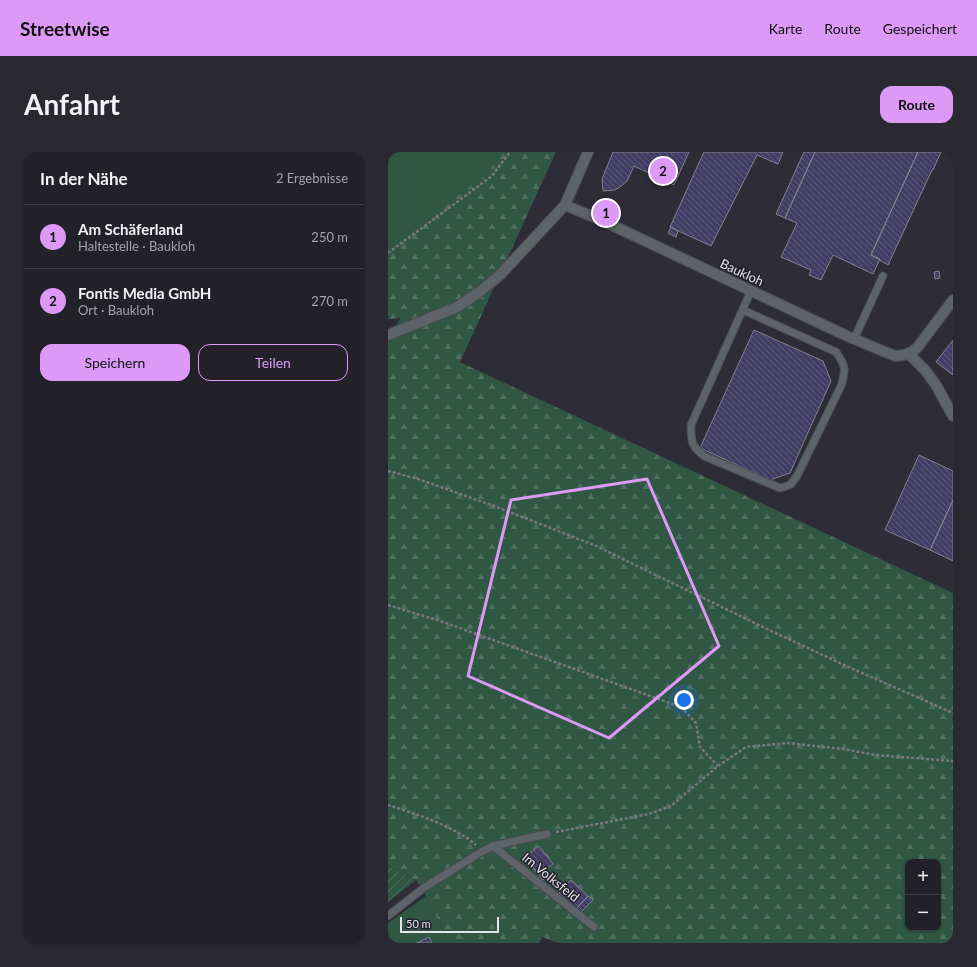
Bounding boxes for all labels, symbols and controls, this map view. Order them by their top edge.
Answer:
text: Streetwise [20,17,110,40]
text: Karte [769,20,802,37]
text: Route [824,20,861,37]
text: Gespeichert [883,20,957,37]
button: Route [880,86,953,123]
text: Anfahrt [24,87,120,121]
pin: 2 [650,156,676,186]
text: In der Nähe [40,168,128,189]
text: 2 Ergebnisse [276,170,348,186]
pin: 1 [593,198,619,228]
text: Am Schäferland [78,220,183,238]
text: 1 [49,229,57,245]
text: 250 m [311,229,348,245]
text: Haltestelle · Baukloh [78,238,195,254]
street label: Baukloh [718,255,766,289]
text: Fontis Media GmbH [78,284,211,302]
text: 2 [49,293,57,309]
text: 270 m [311,293,348,309]
text: Ort · Baukloh [78,302,154,318]
button: Speichern [40,344,190,381]
button: Teilen [198,344,348,381]
your location [674,690,694,710]
street label: Im Volksfeld [519,849,583,905]
map controls [905,859,941,931]
button: + [905,859,941,895]
button: − [905,895,941,931]
scale bar [400,915,499,934]
text: 50 m [406,917,431,930]

